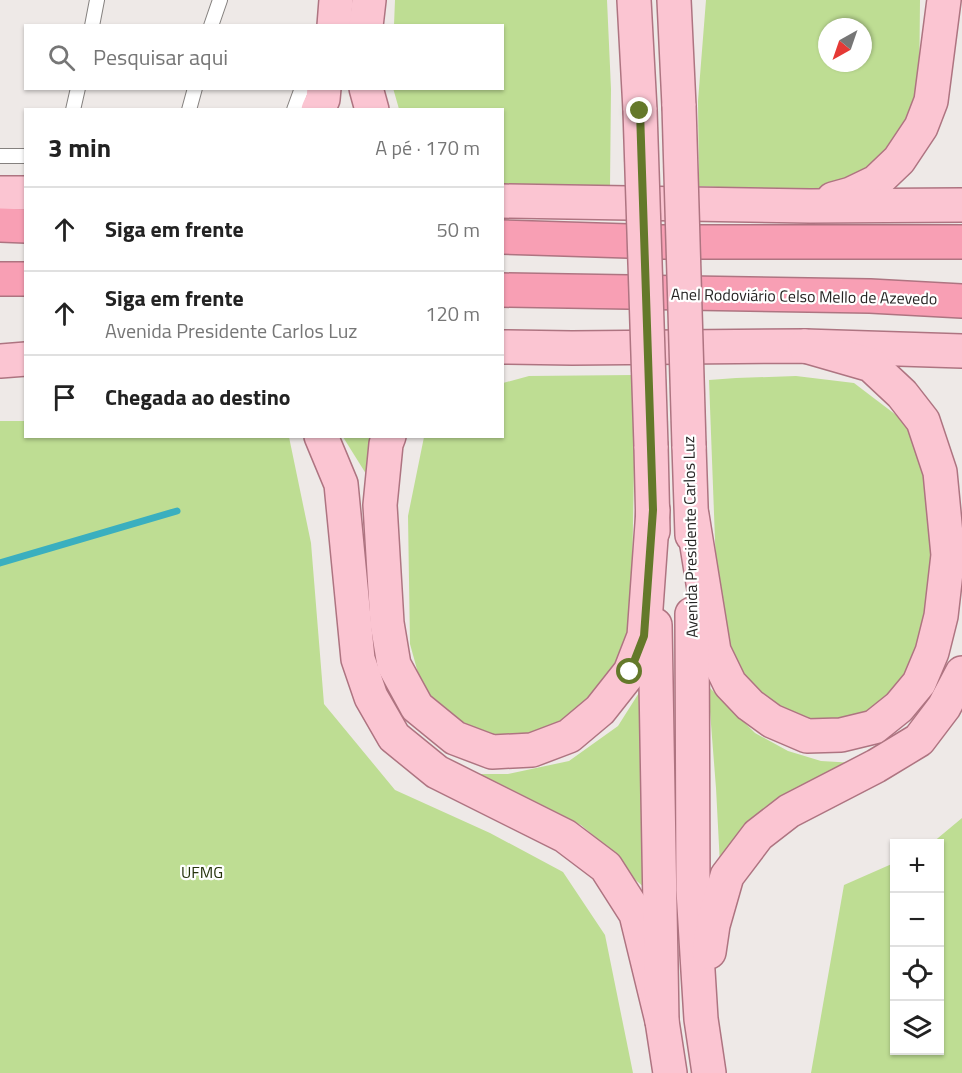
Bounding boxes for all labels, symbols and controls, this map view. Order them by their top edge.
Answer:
north arrow [818,18,872,72]
search box [24,24,504,90]
text: Pesquisar aqui [93,40,228,74]
icon: search [45,41,78,74]
route end [626,97,652,123]
text: 3 min [48,128,111,167]
text: A pé · 170 m [375,132,480,163]
text: Siga em frente [105,212,244,246]
icon: ahead [48,213,81,246]
text: 50 m [436,214,480,245]
text: Siga em frente [105,281,244,315]
street label: Anel Rodoviário Celso Mello de Azevedo [671,282,937,310]
icon: ahead [48,297,81,330]
text: 120 m [425,298,480,329]
text: Avenida Presidente Carlos Luz [105,315,357,346]
text: Chegada ao destino [105,380,291,414]
icon: arrive [48,381,81,414]
street label: Avenida Presidente Carlos Luz [676,436,704,638]
route start [616,658,642,684]
map controls [890,839,944,1055]
button: + [890,839,944,893]
park label: UFMG [181,860,223,884]
button: − [890,893,944,947]
button: locate [890,947,944,1001]
button: layers [890,1001,944,1055]

